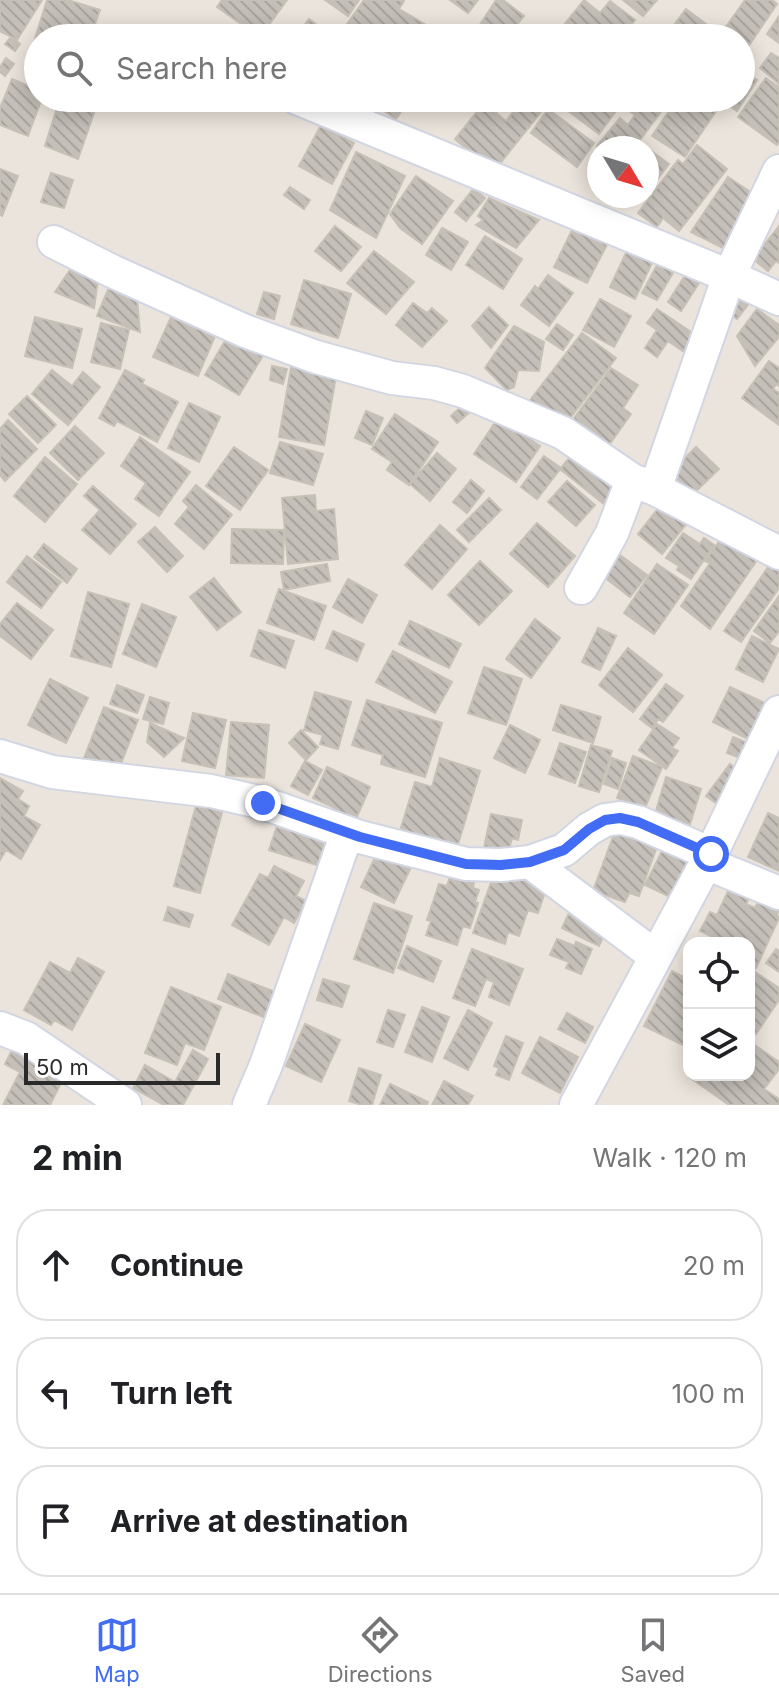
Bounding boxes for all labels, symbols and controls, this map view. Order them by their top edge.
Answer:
search box [24,24,755,112]
icon: search [52,46,96,90]
text: Search here [116,50,288,86]
north arrow [587,136,659,208]
route end [245,785,281,821]
route start [693,836,729,872]
map controls [683,937,755,1081]
button: locate [683,937,755,1009]
button: layers [683,1009,755,1081]
scale bar [24,1049,220,1085]
text: 50 m [36,1054,89,1080]
text: 2 min [32,1137,123,1178]
text: Walk · 120 m [592,1142,747,1173]
icon: ahead [34,1243,78,1287]
text: Continue [110,1247,244,1283]
text: 20 m [683,1250,745,1281]
icon: left [34,1371,78,1415]
text: Turn left [110,1375,232,1411]
text: 100 m [672,1378,745,1409]
icon: arrive [34,1499,78,1543]
text: Arrive at destination [110,1503,408,1539]
tab: Map [94,1613,140,1687]
tab: Directions [328,1613,433,1687]
tab: Saved [621,1613,685,1687]

